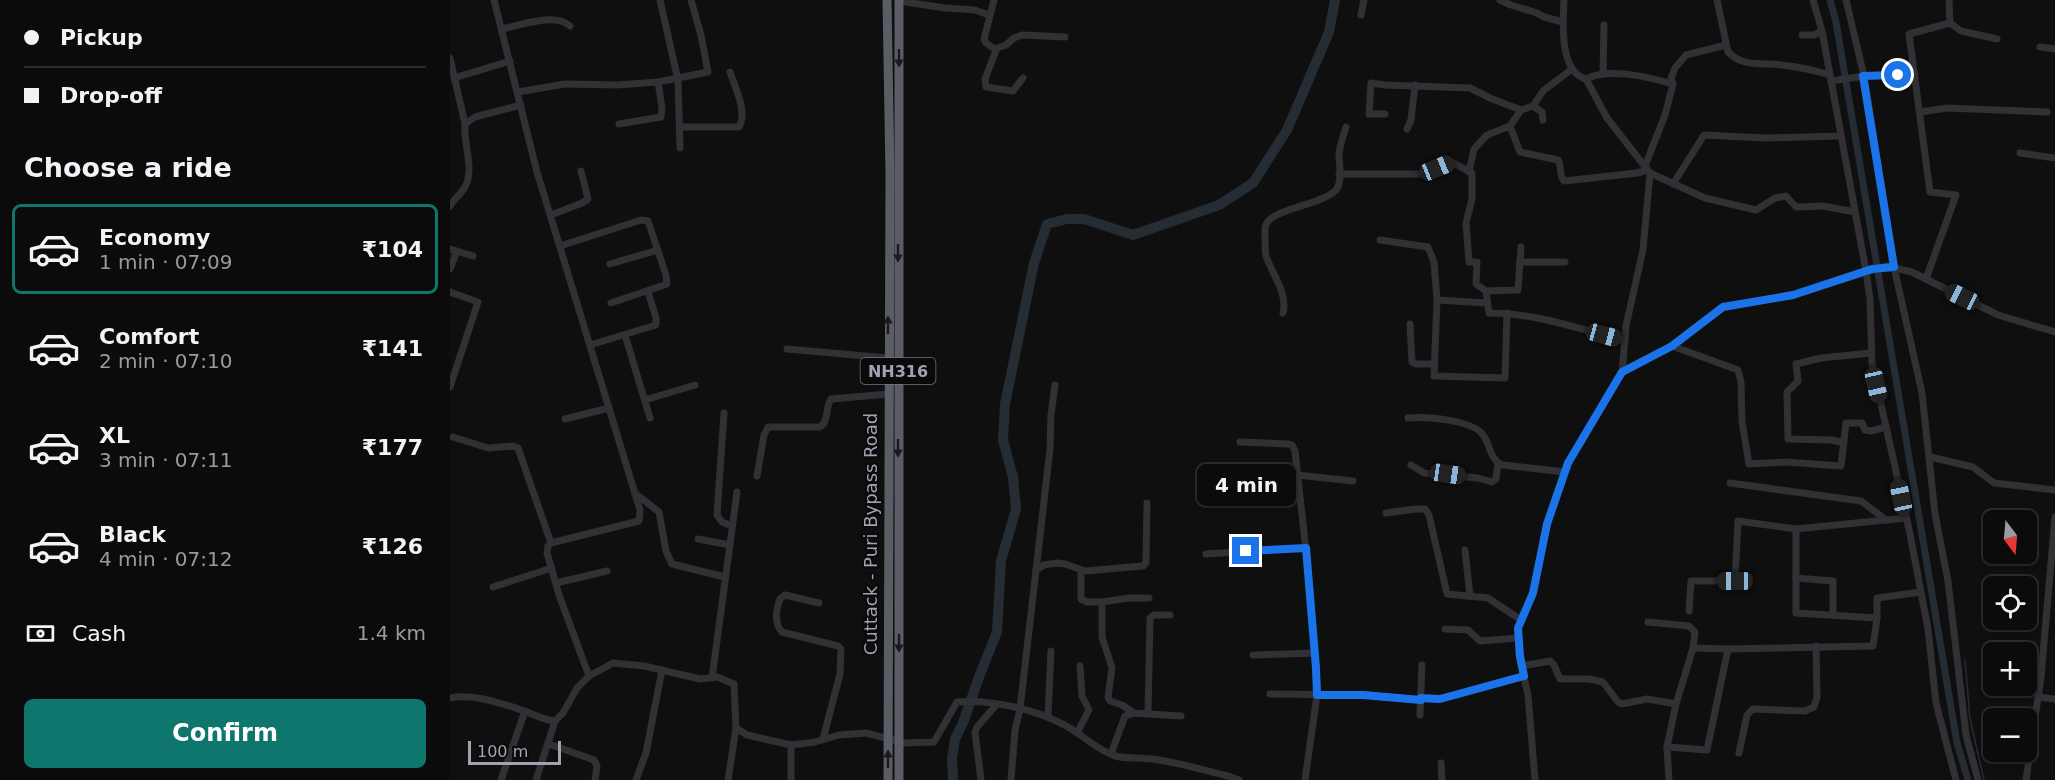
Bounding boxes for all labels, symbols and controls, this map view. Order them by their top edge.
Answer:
text: Pickup [60,25,143,50]
one-way arrow [894,49,904,68]
route start [1884,61,1911,88]
text: Drop-off [60,83,162,108]
text: Choose a ride [24,152,232,183]
car [1417,153,1457,183]
icon: car [27,222,81,276]
text: Economy [99,225,210,250]
text: ₹104 [362,237,423,262]
one-way arrow [893,244,903,263]
text: 1 min · 07:09 [99,250,233,274]
car [1942,281,1982,313]
one-way arrow [883,315,893,334]
icon: car [27,321,81,375]
car [1584,322,1624,348]
text: Comfort [99,324,199,349]
text: ₹141 [362,336,423,361]
text: 2 min · 07:10 [99,349,233,373]
road number: NH316 [860,358,936,384]
car [1863,365,1889,405]
street label: Cuttack - Puri Bypass Road [860,413,881,655]
icon: car [27,420,81,474]
text: XL [99,423,130,448]
text: ₹177 [362,435,423,460]
one-way arrow [893,439,903,458]
text: 3 min · 07:11 [99,448,233,472]
car [1429,463,1467,485]
callout: 4 min [1196,464,1296,506]
text: 4 min [1215,473,1278,497]
car [1888,478,1914,516]
north arrow [1983,510,2037,564]
map controls [1983,510,2037,762]
icon: car [27,519,81,573]
text: Black [99,522,166,547]
text: ₹126 [362,534,423,559]
route end [1232,537,1259,564]
text: 4 min · 07:12 [99,547,233,571]
car [1717,572,1753,590]
button: locate [1983,576,2037,630]
icon: cash [24,617,57,650]
text: Cash [72,621,126,646]
text: 1.4 km [357,621,426,645]
one-way arrow [894,634,904,653]
button: + [1983,642,2037,696]
button: Confirm [24,699,426,768]
button: − [1983,708,2037,762]
scale bar [468,738,561,766]
text: 100 m [477,742,528,761]
one-way arrow [883,750,893,769]

